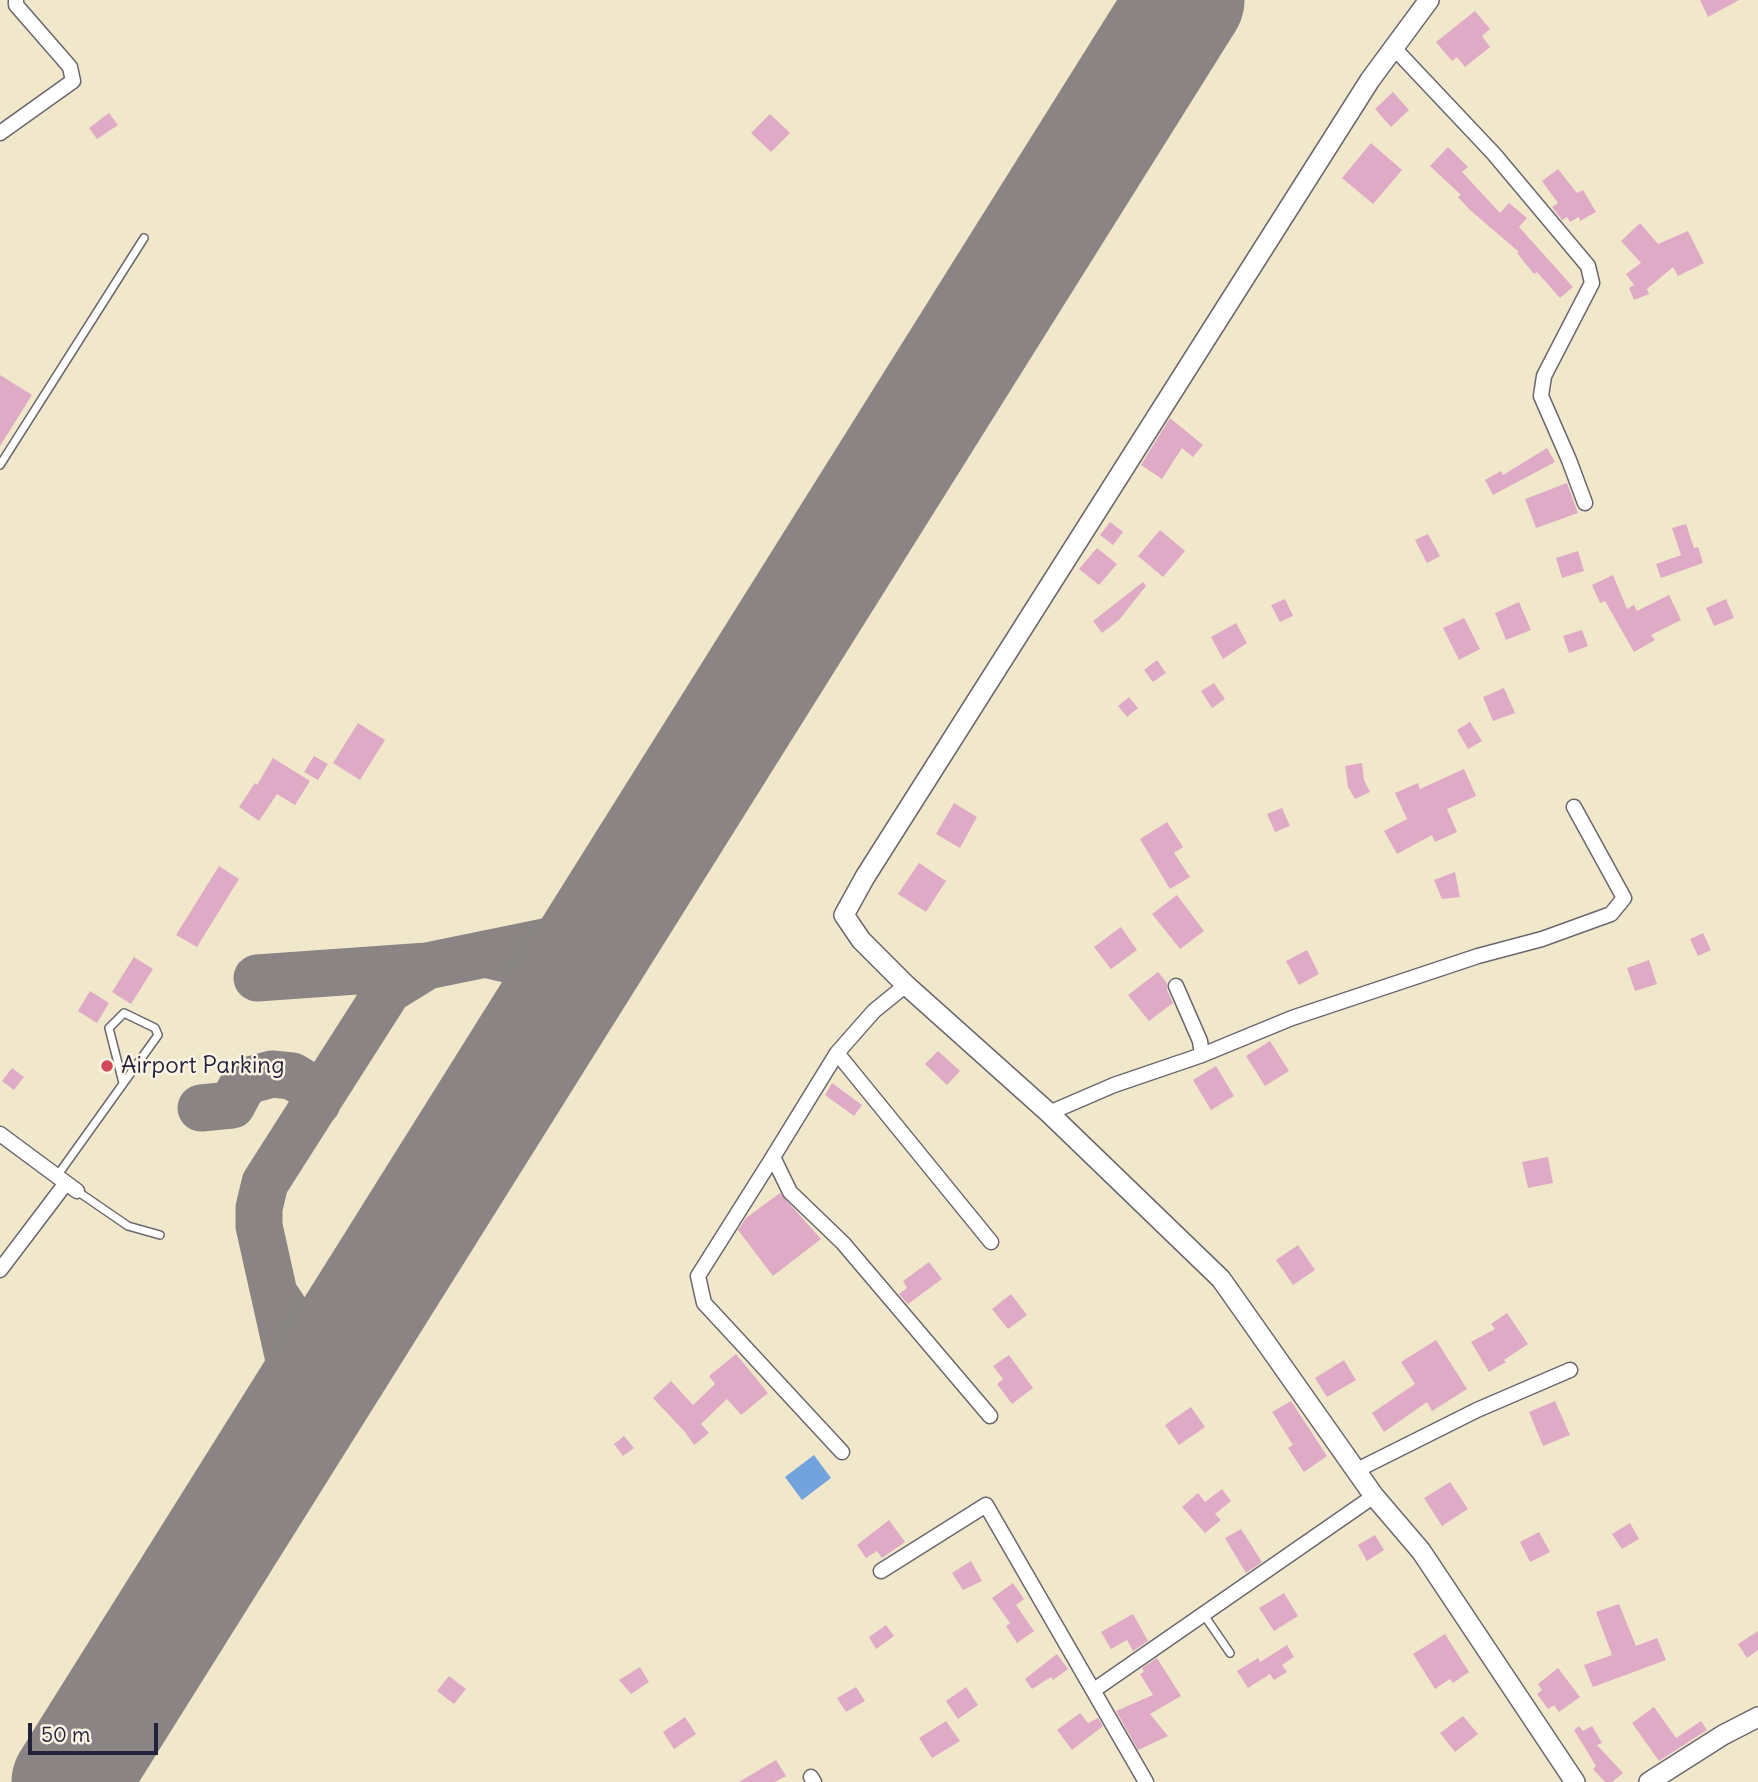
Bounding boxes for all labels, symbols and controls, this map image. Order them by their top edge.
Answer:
place label: Airport Parking [121,1052,285,1080]
marker: Airport Parking [99,1058,115,1074]
scale bar [32,1708,161,1752]
text: 50 m [41,1721,90,1748]

